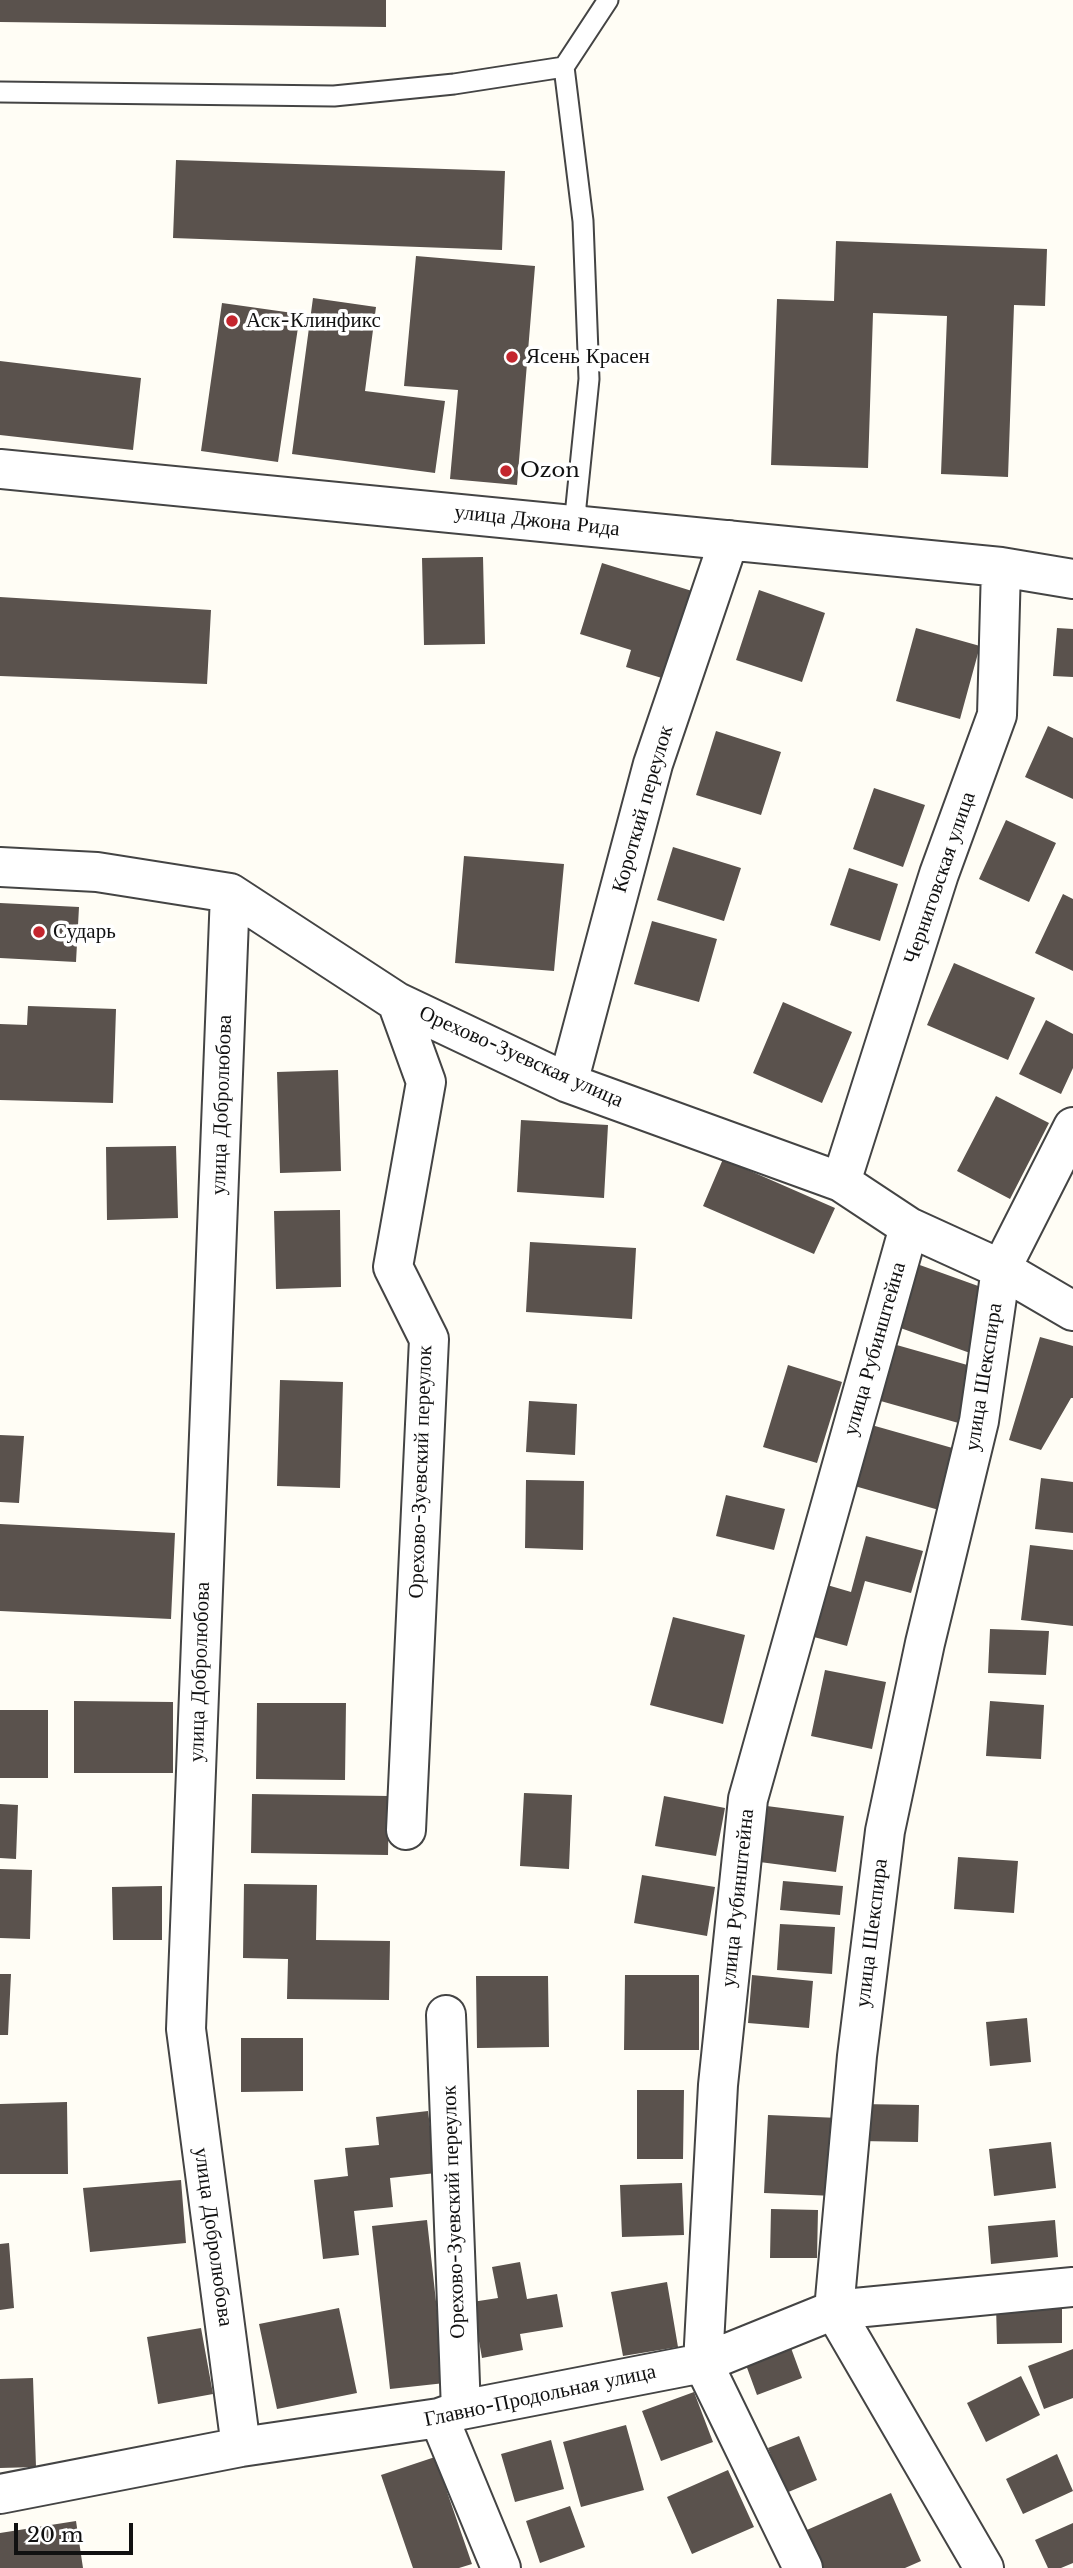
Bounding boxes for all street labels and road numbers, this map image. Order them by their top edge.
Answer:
street label: улица Джона Рида [453,500,621,542]
street label: Короткий переулок [607,723,679,895]
street label: Черниговская улица [899,789,981,967]
street label: Орехово-Зуевская улица [415,1001,627,1113]
street label: улица Добролюбова [206,1014,238,1196]
street label: улица Рубинштейна [838,1259,912,1439]
street label: улица Шекспира [960,1301,1008,1453]
street label: Орехово-Зуевский переулок [404,1345,438,1599]
street label: улица Добролюбова [184,1581,216,1763]
street label: улица Рубинштейна [716,1807,760,1989]
street label: улица Шекспира [850,1857,894,2009]
street label: Орехово-Зуевский переулок [437,2085,471,2339]
street label: улица Добролюбова [188,2146,238,2328]
street label: Главно-Продольная улица [422,2359,658,2433]

